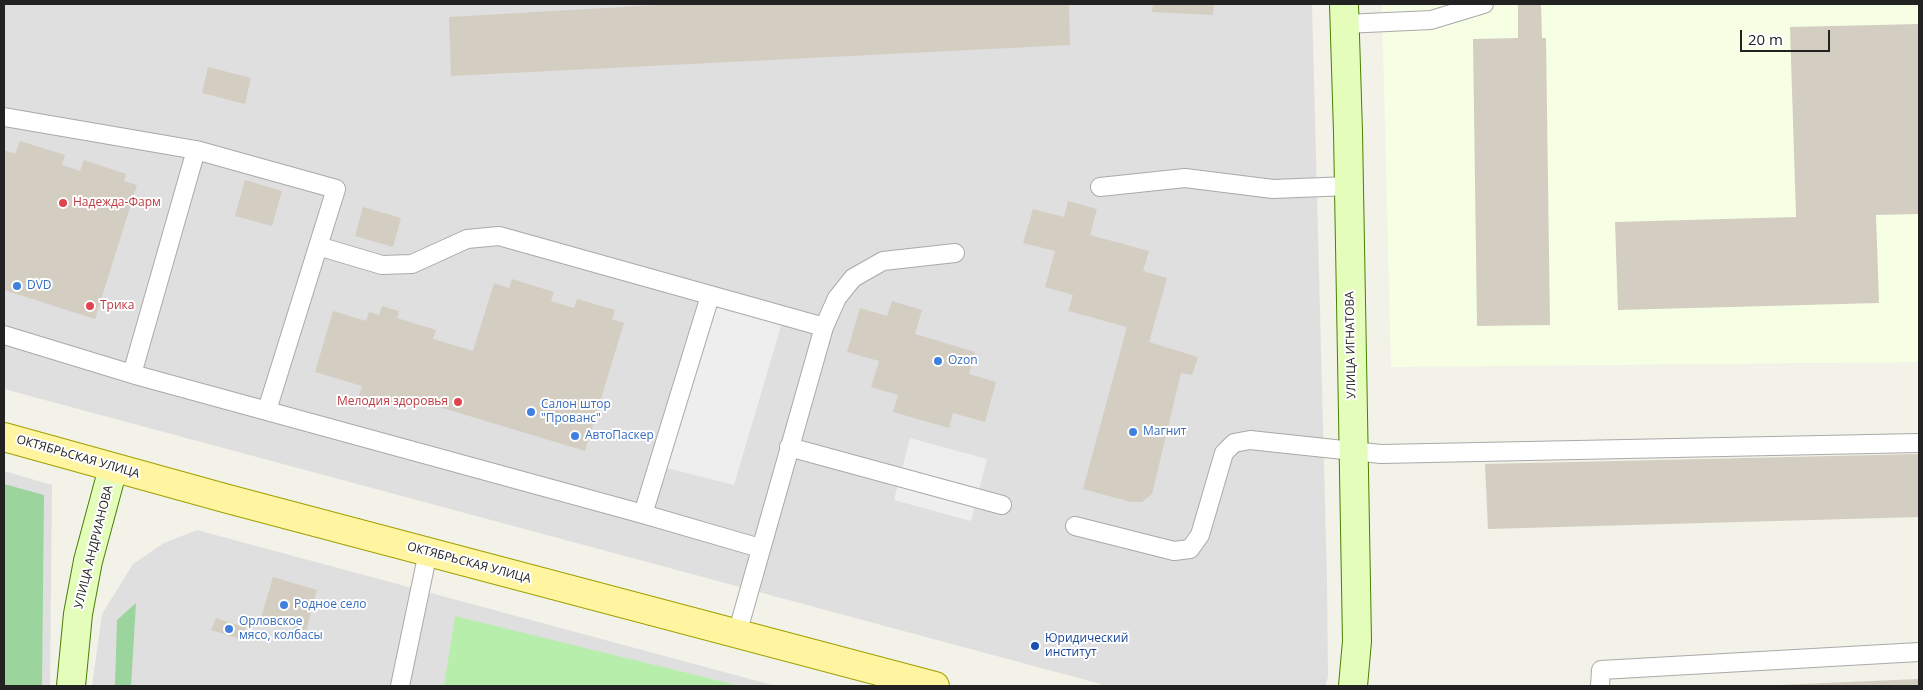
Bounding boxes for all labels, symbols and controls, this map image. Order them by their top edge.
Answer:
scale bar [1743,20,1833,52]
text: 20 m [1748,29,1783,49]
place label: Надежда-Фарм [73,196,161,210]
marker: Надежда-Фарм [57,197,69,209]
place label: DVD [27,279,52,293]
marker: DVD [11,280,23,292]
street label: УЛИЦА ИГНАТОВА [1343,291,1359,399]
place label: Трика [100,299,134,313]
marker: Трика [84,300,96,312]
place label: Ozon [948,354,978,368]
marker: Ozon [932,355,944,367]
place label: Мелодия здоровья [337,395,448,409]
marker: Мелодия здоровья [452,396,464,408]
place label: Салон штор "Прованс" [541,398,611,426]
marker: Салон штор "Прованс" [525,406,537,418]
place label: Магнит [1143,425,1187,439]
marker: Магнит [1127,426,1139,438]
place label: АвтоПаскер [585,429,654,443]
marker: АвтоПаскер [569,430,581,442]
street label: ОКТЯБРЬСКАЯ УЛИЦА [15,432,141,482]
street label: УЛИЦА АНДРИАНОВА [72,484,116,610]
street label: ОКТЯБРЬСКАЯ УЛИЦА [406,540,532,586]
place label: Родное село [294,598,367,612]
marker: Родное село [278,599,290,611]
place label: Орловское мясо, колбасы [239,615,323,643]
marker: Орловское мясо, колбасы [223,623,235,635]
place label: Юридический институт [1045,632,1128,660]
marker: Юридический институт [1029,640,1041,652]

